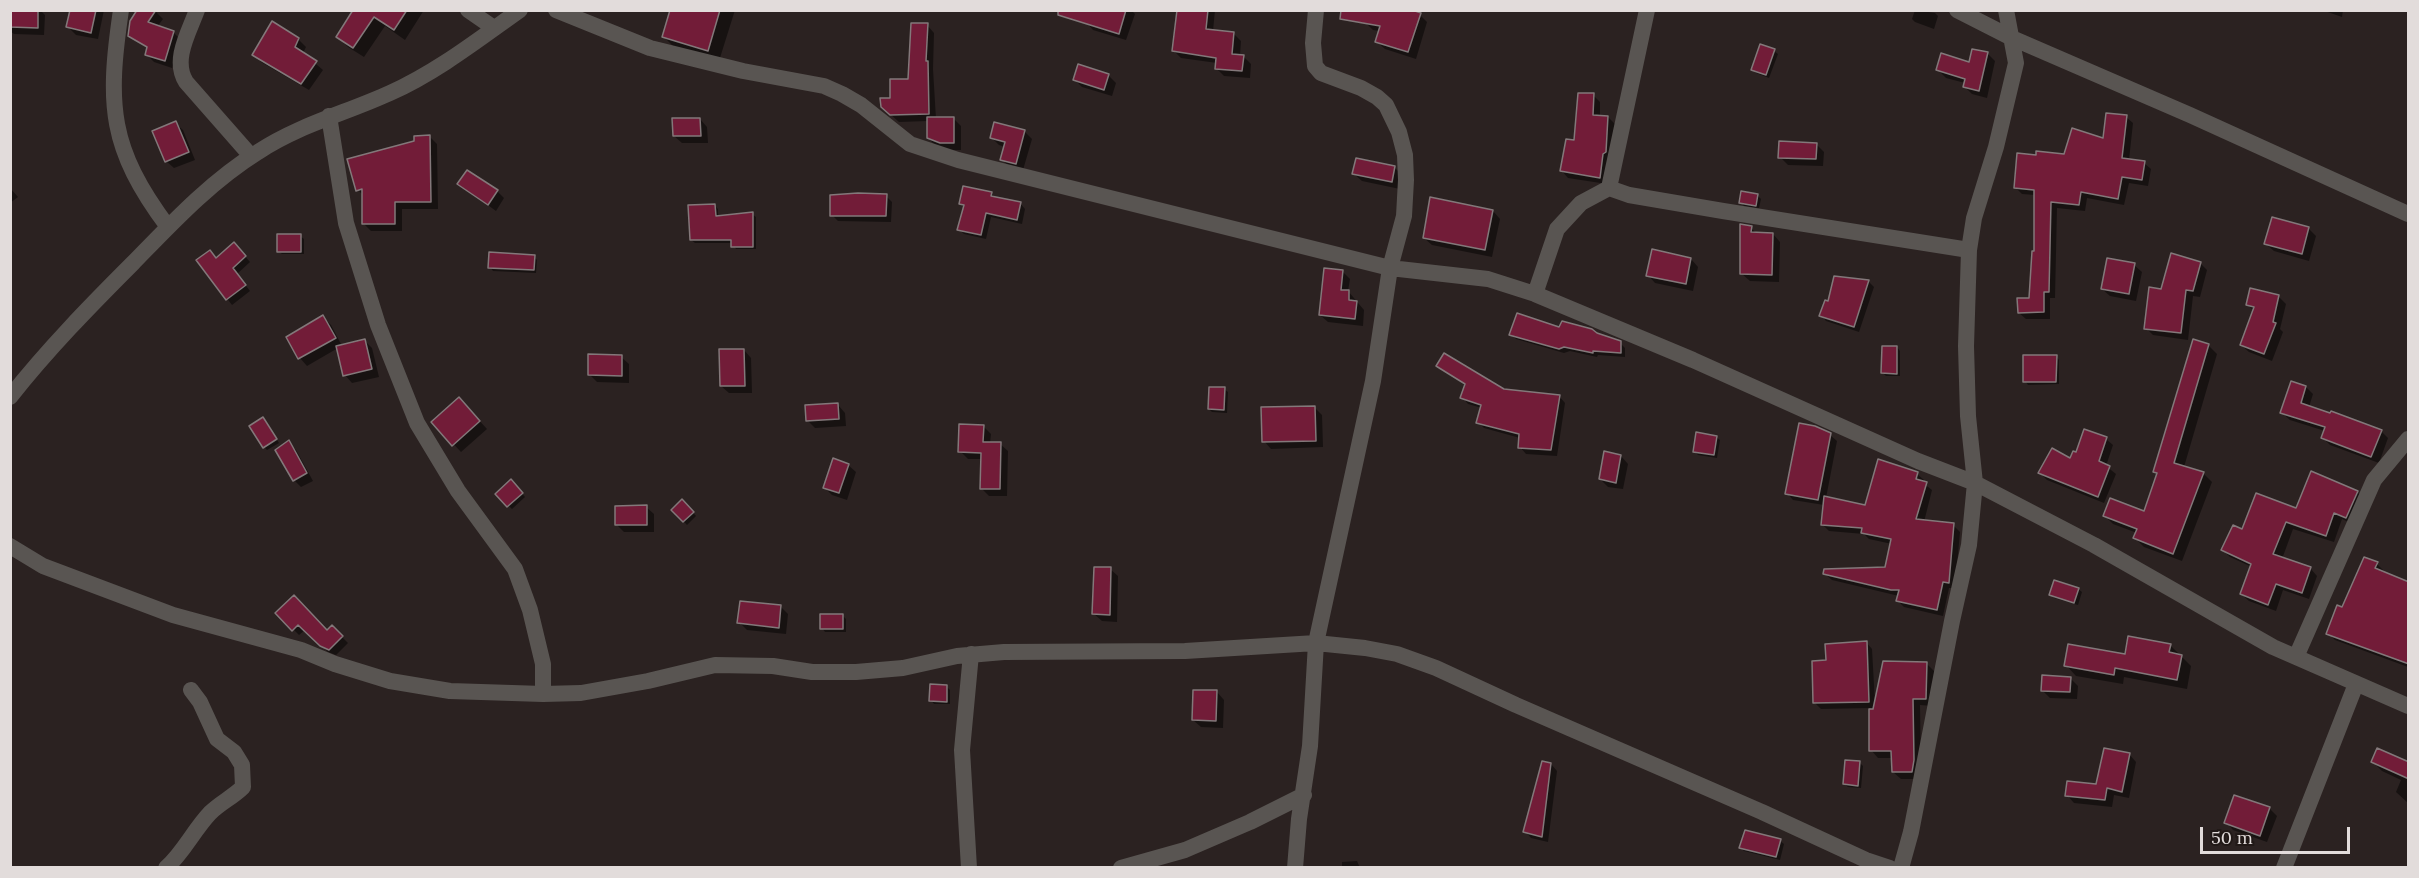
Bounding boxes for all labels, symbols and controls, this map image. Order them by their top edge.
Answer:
scale bar [2203,815,2353,853]
text: 50 m [2211,826,2253,849]

